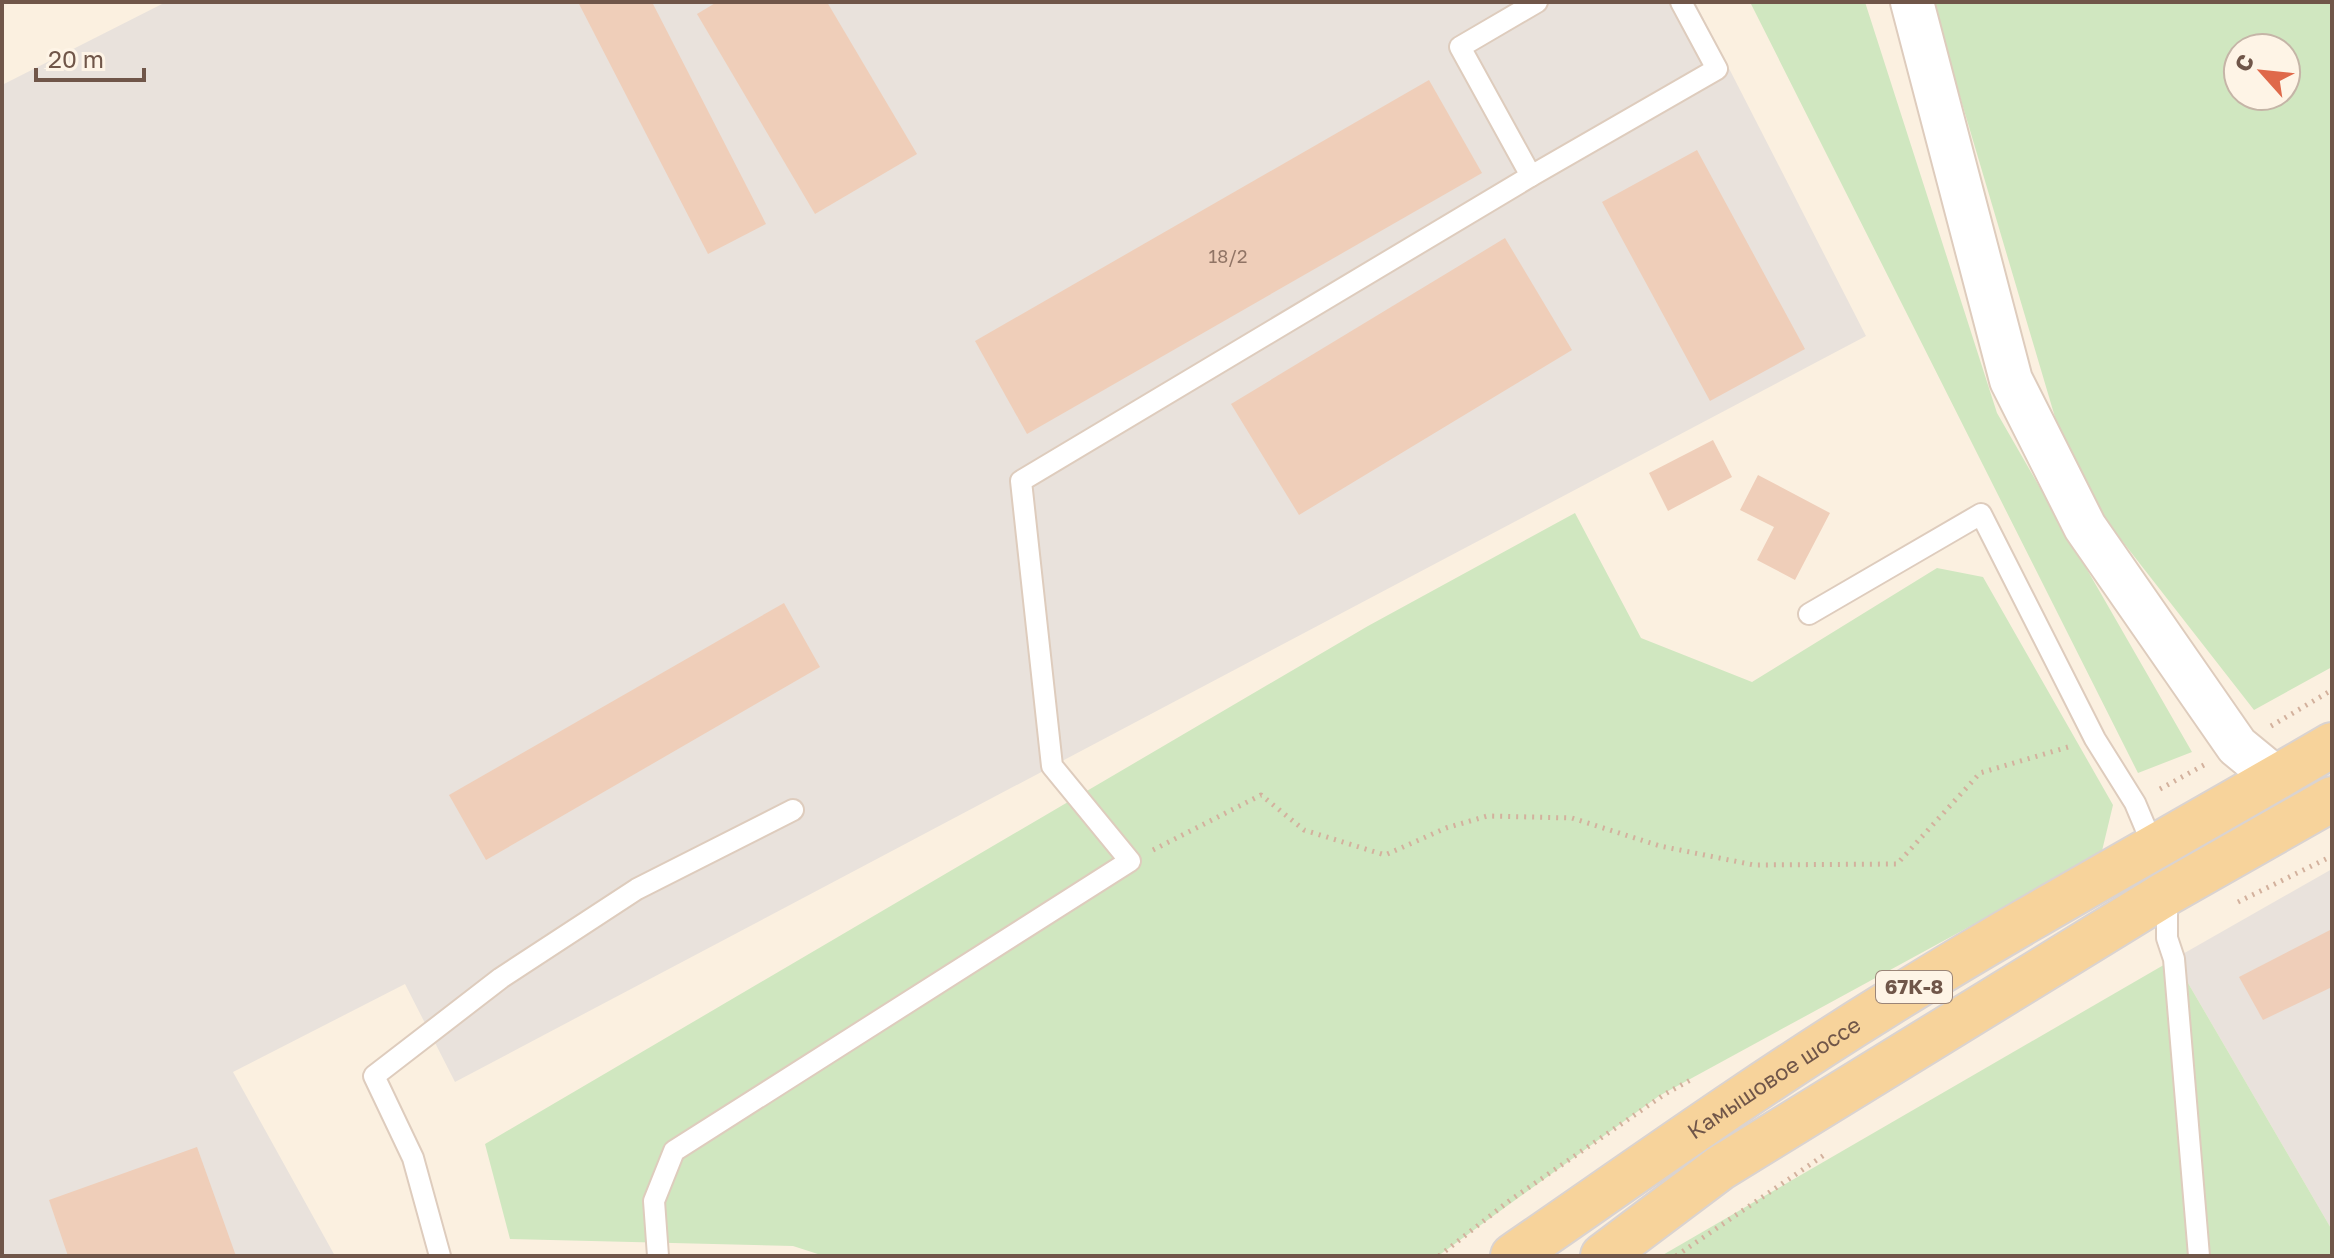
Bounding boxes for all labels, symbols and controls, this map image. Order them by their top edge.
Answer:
scale bar [36,32,144,82]
north arrow [2222,32,2302,112]
text: 20 m [48,44,104,73]
text: С [2228,50,2259,76]
house number: 18/2 [1209,245,1247,267]
road number: 67К-8 [1876,971,1952,1003]
street label: Камышовое шоссе [1682,1010,1865,1144]

